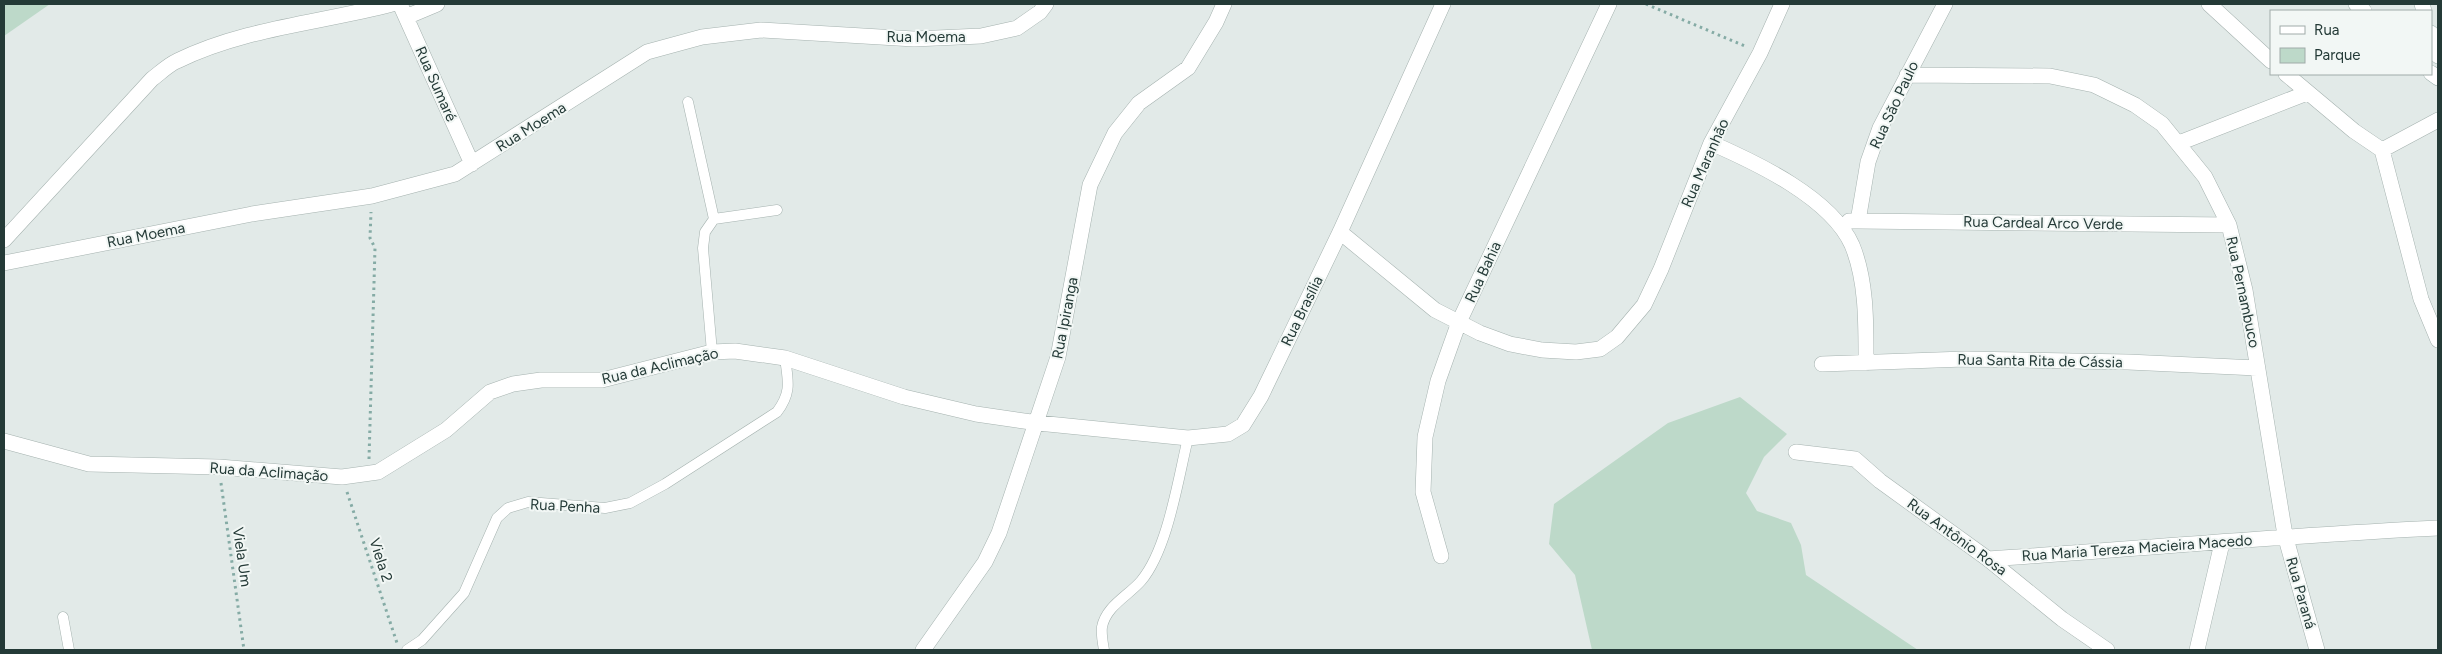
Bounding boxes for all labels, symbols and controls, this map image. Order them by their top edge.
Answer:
legend [2270,10,2432,75]
text: Rua [2314,21,2339,39]
street label: Rua Moema [886,28,966,46]
street label: Rua Sumaré [411,44,461,124]
text: Parque [2314,46,2361,64]
street label: Rua São Paulo [1866,58,1922,152]
street label: Rua Moema [493,98,569,156]
street label: Rua Maranhão [1677,116,1733,210]
street label: Rua Cardeal Arco Verde [1963,213,2123,233]
street label: Rua Moema [105,219,187,251]
street label: Rua Pernambuco [2222,235,2264,350]
street label: Rua Bahia [1461,239,1505,305]
street label: Rua Brasília [1277,273,1327,349]
street label: Rua Ipiranga [1048,276,1082,360]
street label: Rua da Aclimação [600,344,720,388]
street label: Rua Santa Rita de Cássia [1957,351,2123,371]
street label: Rua da Aclimação [209,459,329,485]
street label: Rua Penha [529,495,601,517]
street label: Rua Antônio Rosa [1904,495,2010,579]
street label: Viela Um [229,526,255,588]
street label: Rua Maria Tereza Macieira Macedo [2021,531,2253,565]
street label: Viela 2 [365,536,397,584]
street label: Rua Paraná [2282,555,2320,631]

